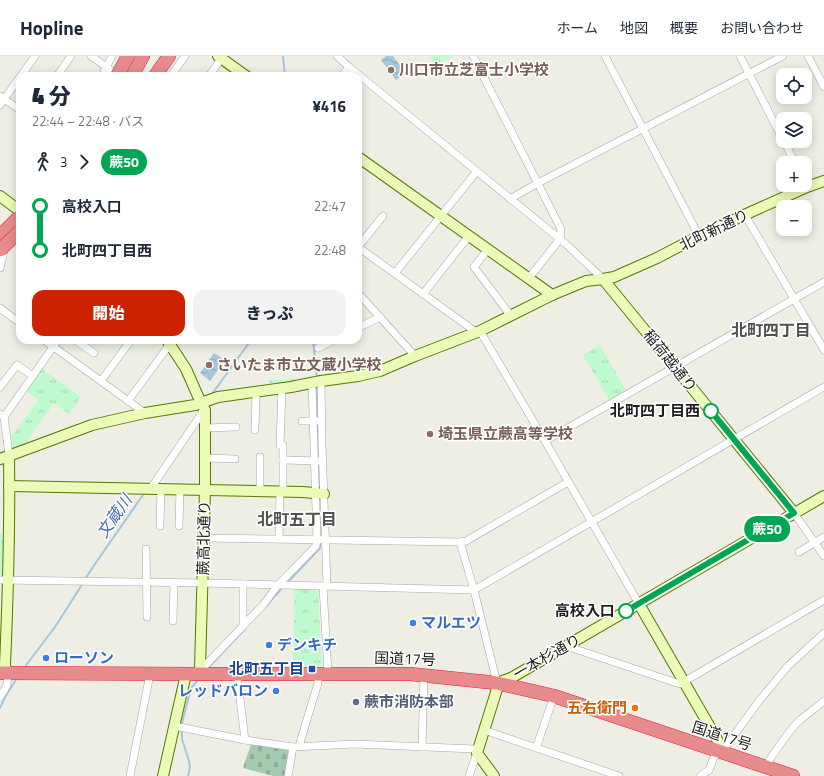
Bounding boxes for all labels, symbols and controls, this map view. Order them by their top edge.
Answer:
text: Hopline [20,13,83,42]
text: ホーム [556,17,598,38]
text: 地図 [620,17,648,38]
text: 概要 [670,17,698,38]
text: お問い合わせ [720,17,804,38]
place label: 川口市立芝富士小学校 [399,58,549,81]
marker: 川口市立芝富士小学校 [386,65,396,75]
map controls [776,68,812,236]
button: locate [776,68,812,104]
text: 4 分 [32,79,71,113]
text: ¥416 [312,95,346,118]
text: 22:44 – 22:48 · バス [32,111,144,131]
button: layers [776,112,812,148]
icon: walk [32,151,54,173]
icon: forward [73,151,95,173]
text: 蕨50 [109,151,139,172]
text: 3 [60,152,67,172]
button: + [776,156,812,192]
text: 高校入口 [62,195,122,218]
text: 22:47 [314,196,346,216]
button: − [776,200,812,236]
street label: 北町新通り [675,203,753,256]
text: 北町四丁目西 [62,239,152,262]
text: 22:48 [314,240,346,260]
button: 開始 [32,290,185,336]
button: きっぷ [193,290,346,336]
district label: 北町四丁目 [731,318,811,342]
street label: 稲荷越通り [638,324,703,397]
place label: さいたま市立文蔵小学校 [217,353,382,376]
marker: さいたま市立文蔵小学校 [204,360,214,370]
place label: 北町四丁目西 [610,399,700,422]
marker: 北町四丁目西 [703,403,719,419]
place label: 埼玉県立蕨高等学校 [438,422,573,445]
marker: 埼玉県立蕨高等学校 [425,429,435,439]
water label: 文蔵川 [90,488,139,543]
street label: 蕨高北通り [191,500,216,576]
district label: 北町五丁目 [257,507,337,531]
line badge: 蕨50 [744,516,790,542]
text: 蕨50 [752,518,782,539]
place label: 高校入口 [555,599,615,622]
marker: 高校入口 [618,603,634,619]
place label: マルエツ [421,611,481,634]
marker: マルエツ [408,618,418,628]
street label: 一本杉通り [509,628,585,685]
place label: デンキチ [277,633,337,656]
marker: デンキチ [264,640,274,650]
place label: ローソン [54,646,114,669]
street label: 国道17号 [374,646,436,671]
marker: ローソン [41,653,51,663]
place label: 北町五丁目 [229,657,304,680]
marker: 北町五丁目 [307,664,317,674]
place label: レッドバロン [178,679,268,702]
marker: レッドバロン [271,686,281,696]
place label: 蕨市消防本部 [364,690,454,713]
place label: 五右衛門 [567,696,627,719]
marker: 蕨市消防本部 [351,697,361,707]
marker: 五右衛門 [630,703,640,713]
street label: 国道17号 [689,715,755,756]

